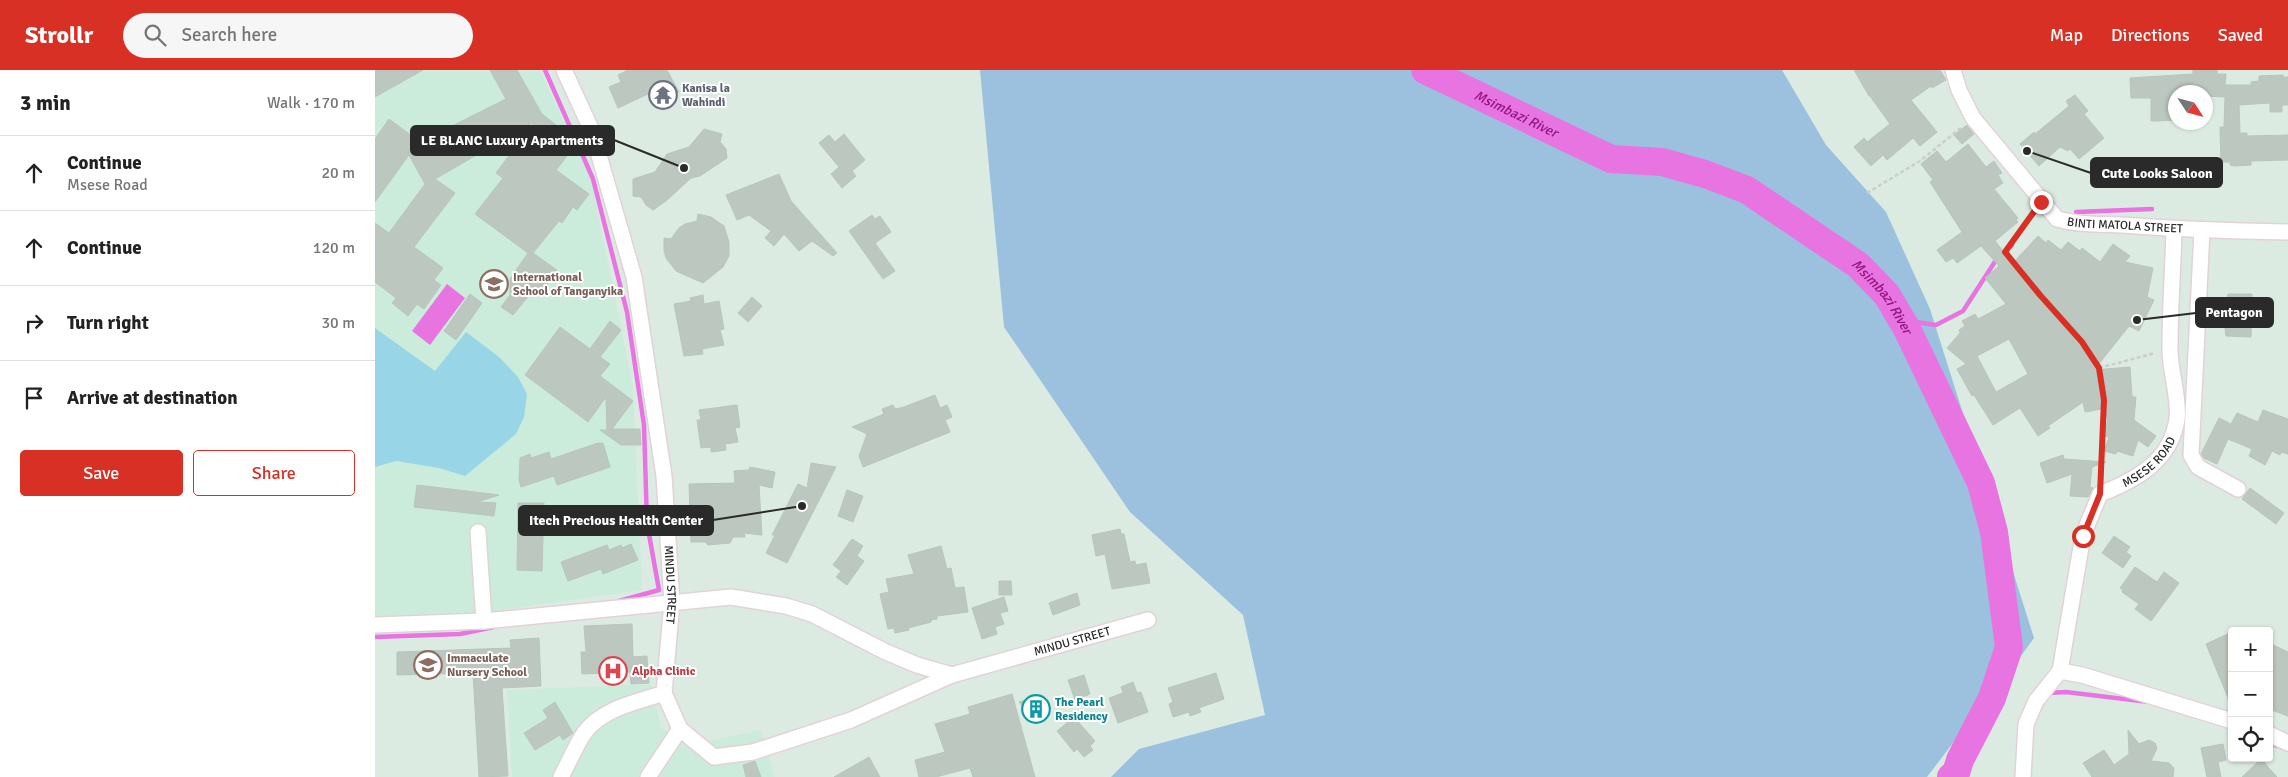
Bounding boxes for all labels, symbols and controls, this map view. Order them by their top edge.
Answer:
search box [123,13,473,58]
text: Strollr [25,20,93,50]
icon: search [141,21,169,49]
text: Search here [181,23,277,47]
text: Map [2050,24,2083,46]
text: Directions [2111,24,2190,46]
text: Saved [2218,24,2263,46]
temple icon: Kanisa la Wahindi [648,80,678,110]
place label: Kanisa la Wahindi [682,81,730,110]
north arrow [2168,85,2213,130]
water label: Msimbazi River [1472,86,1562,142]
text: 3 min [20,90,71,116]
text: Walk · 170 m [267,93,355,113]
callout: LE BLANC Luxury Apartments [411,126,614,155]
text: LE BLANC Luxury Apartments [421,132,603,149]
text: Continue [67,151,142,175]
callout: Cute Looks Saloon [2091,158,2222,187]
icon: ahead [20,159,48,187]
text: 20 m [321,163,355,183]
text: Cute Looks Saloon [2101,165,2213,182]
text: Msese Road [67,175,148,195]
route end [2030,191,2053,214]
street label: BINTI MATOLA STREET [2066,214,2183,236]
icon: ahead [20,234,48,262]
text: Continue [67,236,142,260]
text: 120 m [313,238,355,258]
water label: Msimbazi River [1848,255,1917,338]
school or university icon: International School of Tanganyika [479,269,509,299]
place label: International School of Tanganyika [513,270,623,299]
callout: Pentagon [2196,298,2273,327]
text: Pentagon [2205,304,2263,321]
icon: right [20,309,48,337]
text: Turn right [67,311,149,335]
text: 30 m [321,313,355,333]
icon: arrive [20,384,48,412]
text: Arrive at destination [67,386,238,410]
street label: MSESE ROAD [2120,434,2179,491]
button: Save [20,450,183,496]
button: Share [193,450,355,496]
callout: Itech Precious Health Center [519,506,713,535]
text: Itech Precious Health Center [529,512,703,529]
route start [2072,525,2095,548]
street label: MINDU STREET [661,545,680,625]
street label: MINDU STREET [1032,623,1112,659]
map controls [2228,627,2273,762]
button: + [2228,627,2273,672]
school or university icon: Immaculate Nursery School [413,650,443,680]
place label: Immaculate Nursery School [447,651,527,680]
hospital icon: Alpha Clinic [598,656,628,686]
place label: Alpha Clinic [632,664,696,679]
button: − [2228,672,2273,717]
building icon: The Pearl Residency [1021,694,1051,724]
place label: The Pearl Residency [1055,695,1108,724]
button: locate [2228,717,2273,762]

